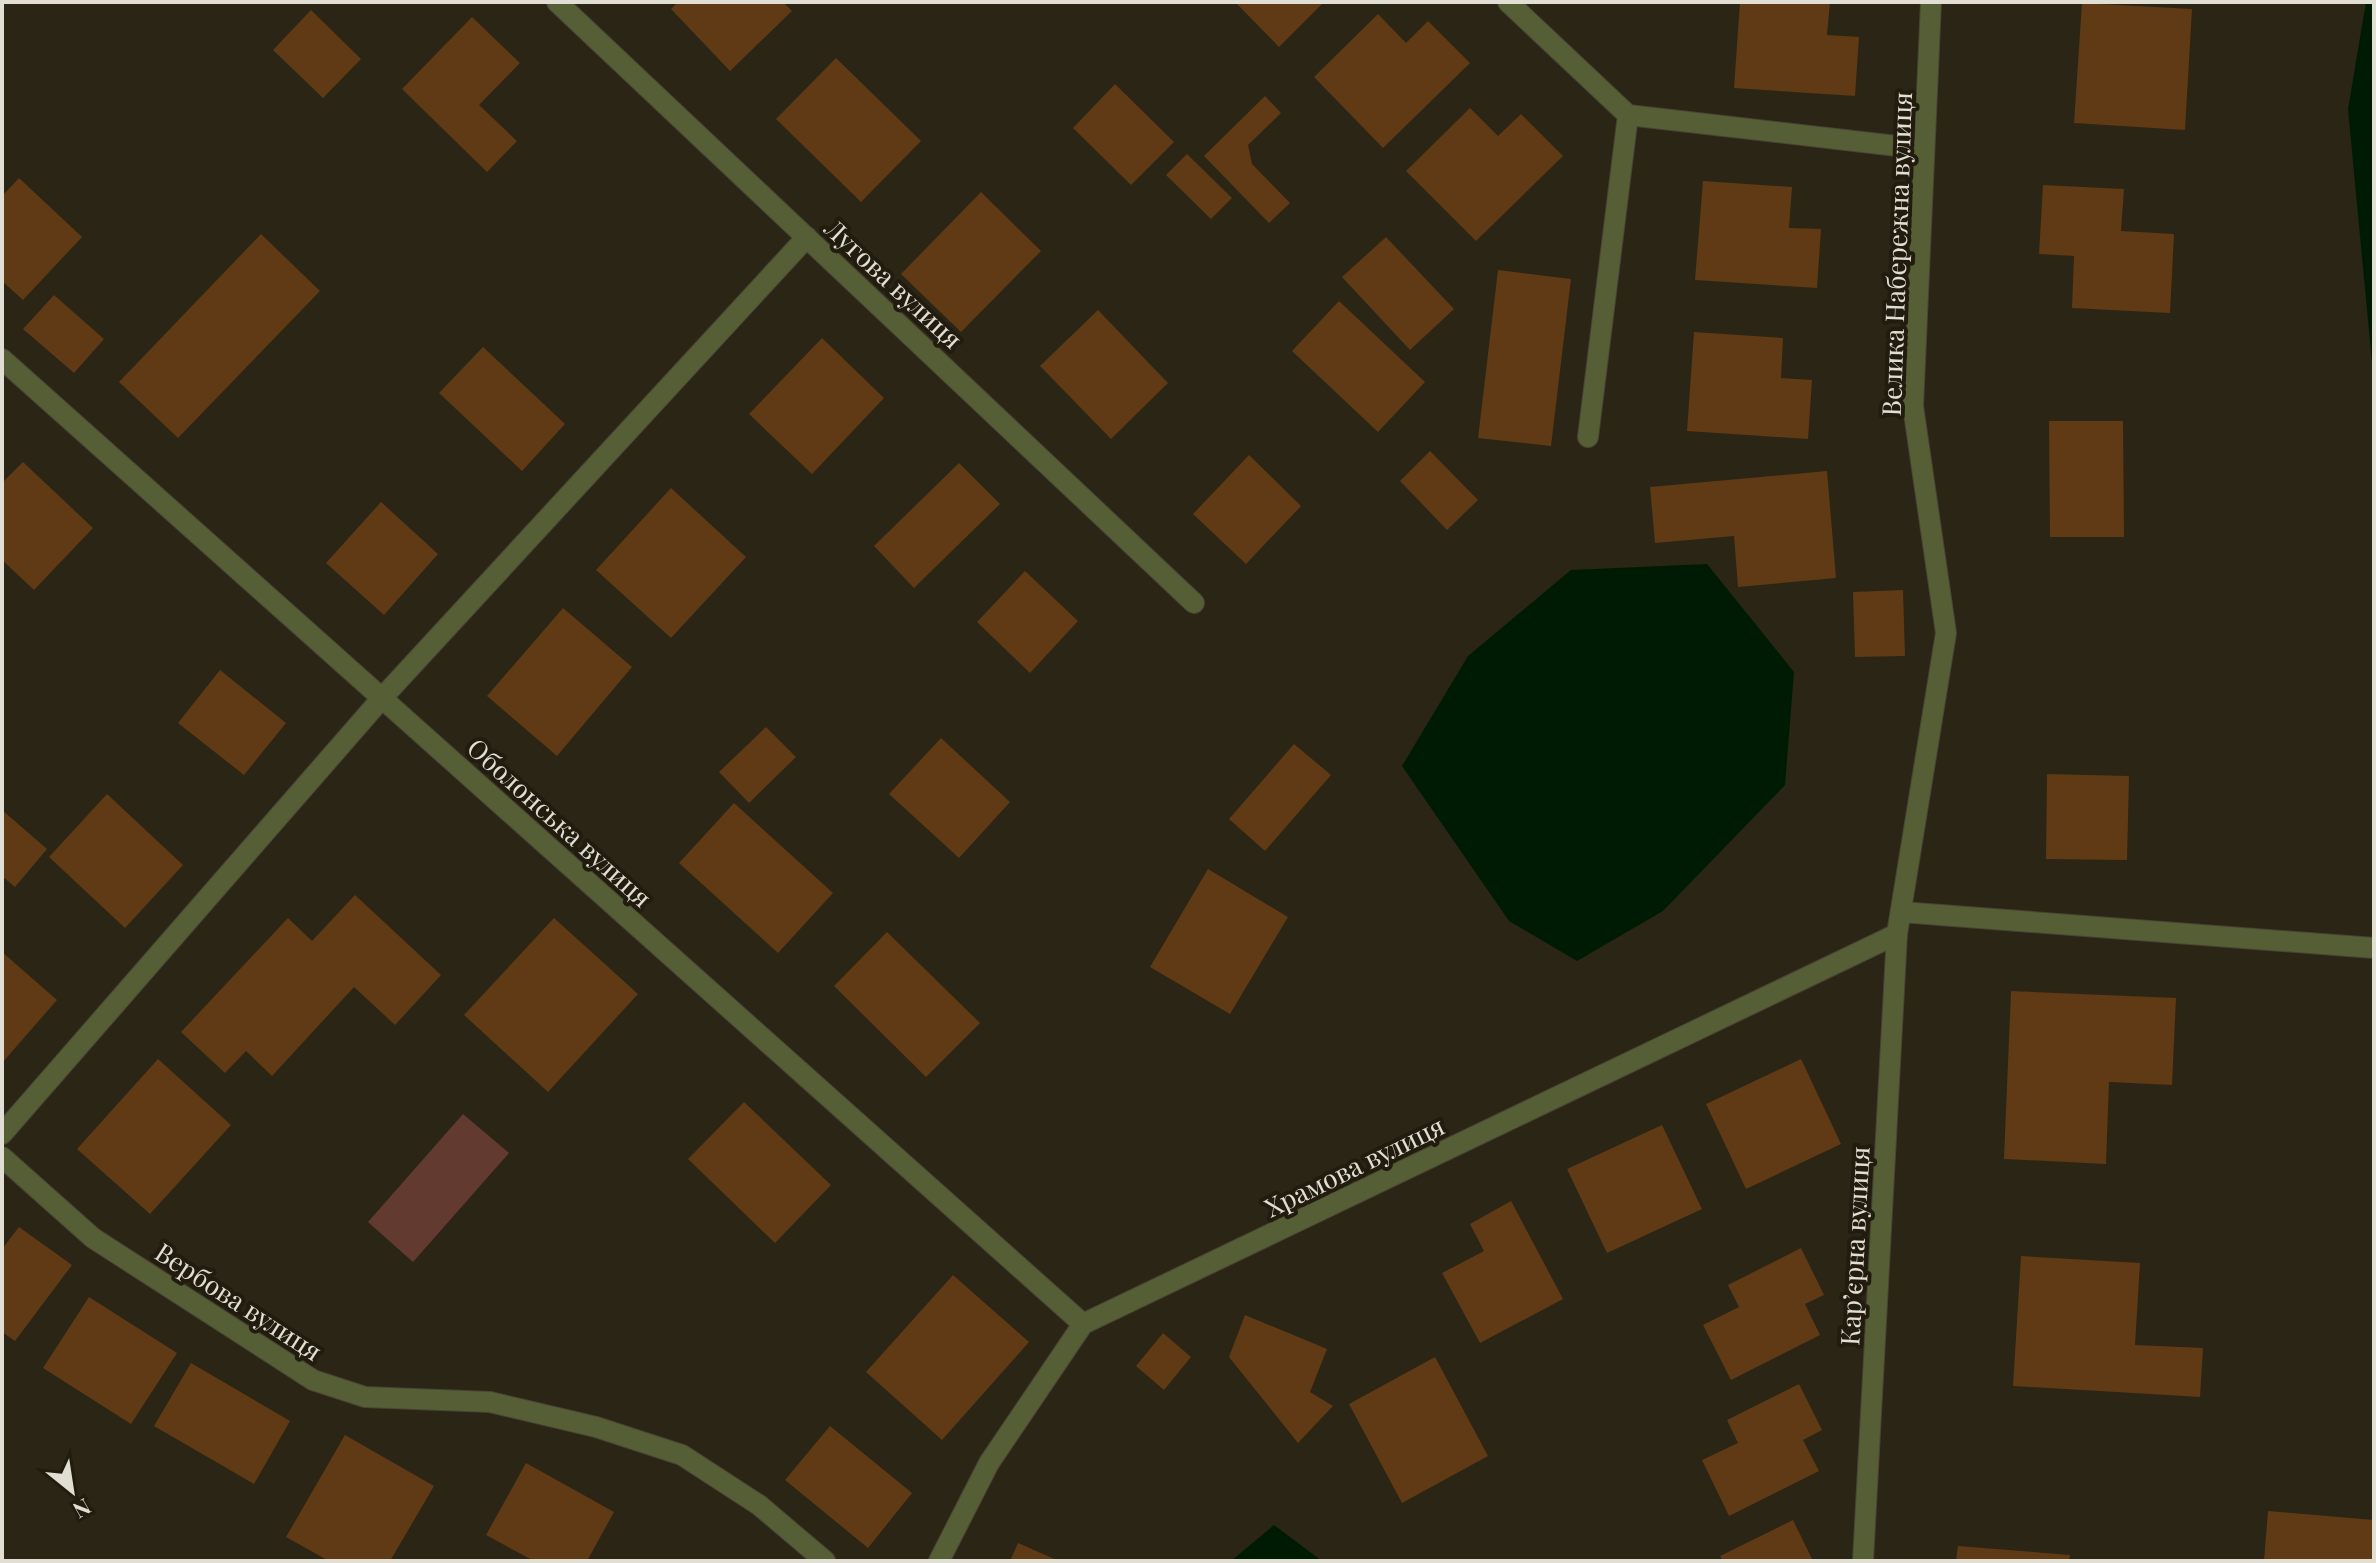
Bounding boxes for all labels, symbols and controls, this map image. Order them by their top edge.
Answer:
street label: Велика Набережна вулиця [1873,91,1919,417]
street label: Лугова вулиця [817,210,970,356]
street label: Оболонська вулиця [460,730,660,914]
street label: Храмова вулиця [1258,1107,1450,1225]
street label: Карʼєрна вулиця [1831,1146,1877,1346]
street label: Вербова вулиця [149,1234,329,1368]
north arrow [32,1451,112,1531]
text: N [68,1492,97,1526]

